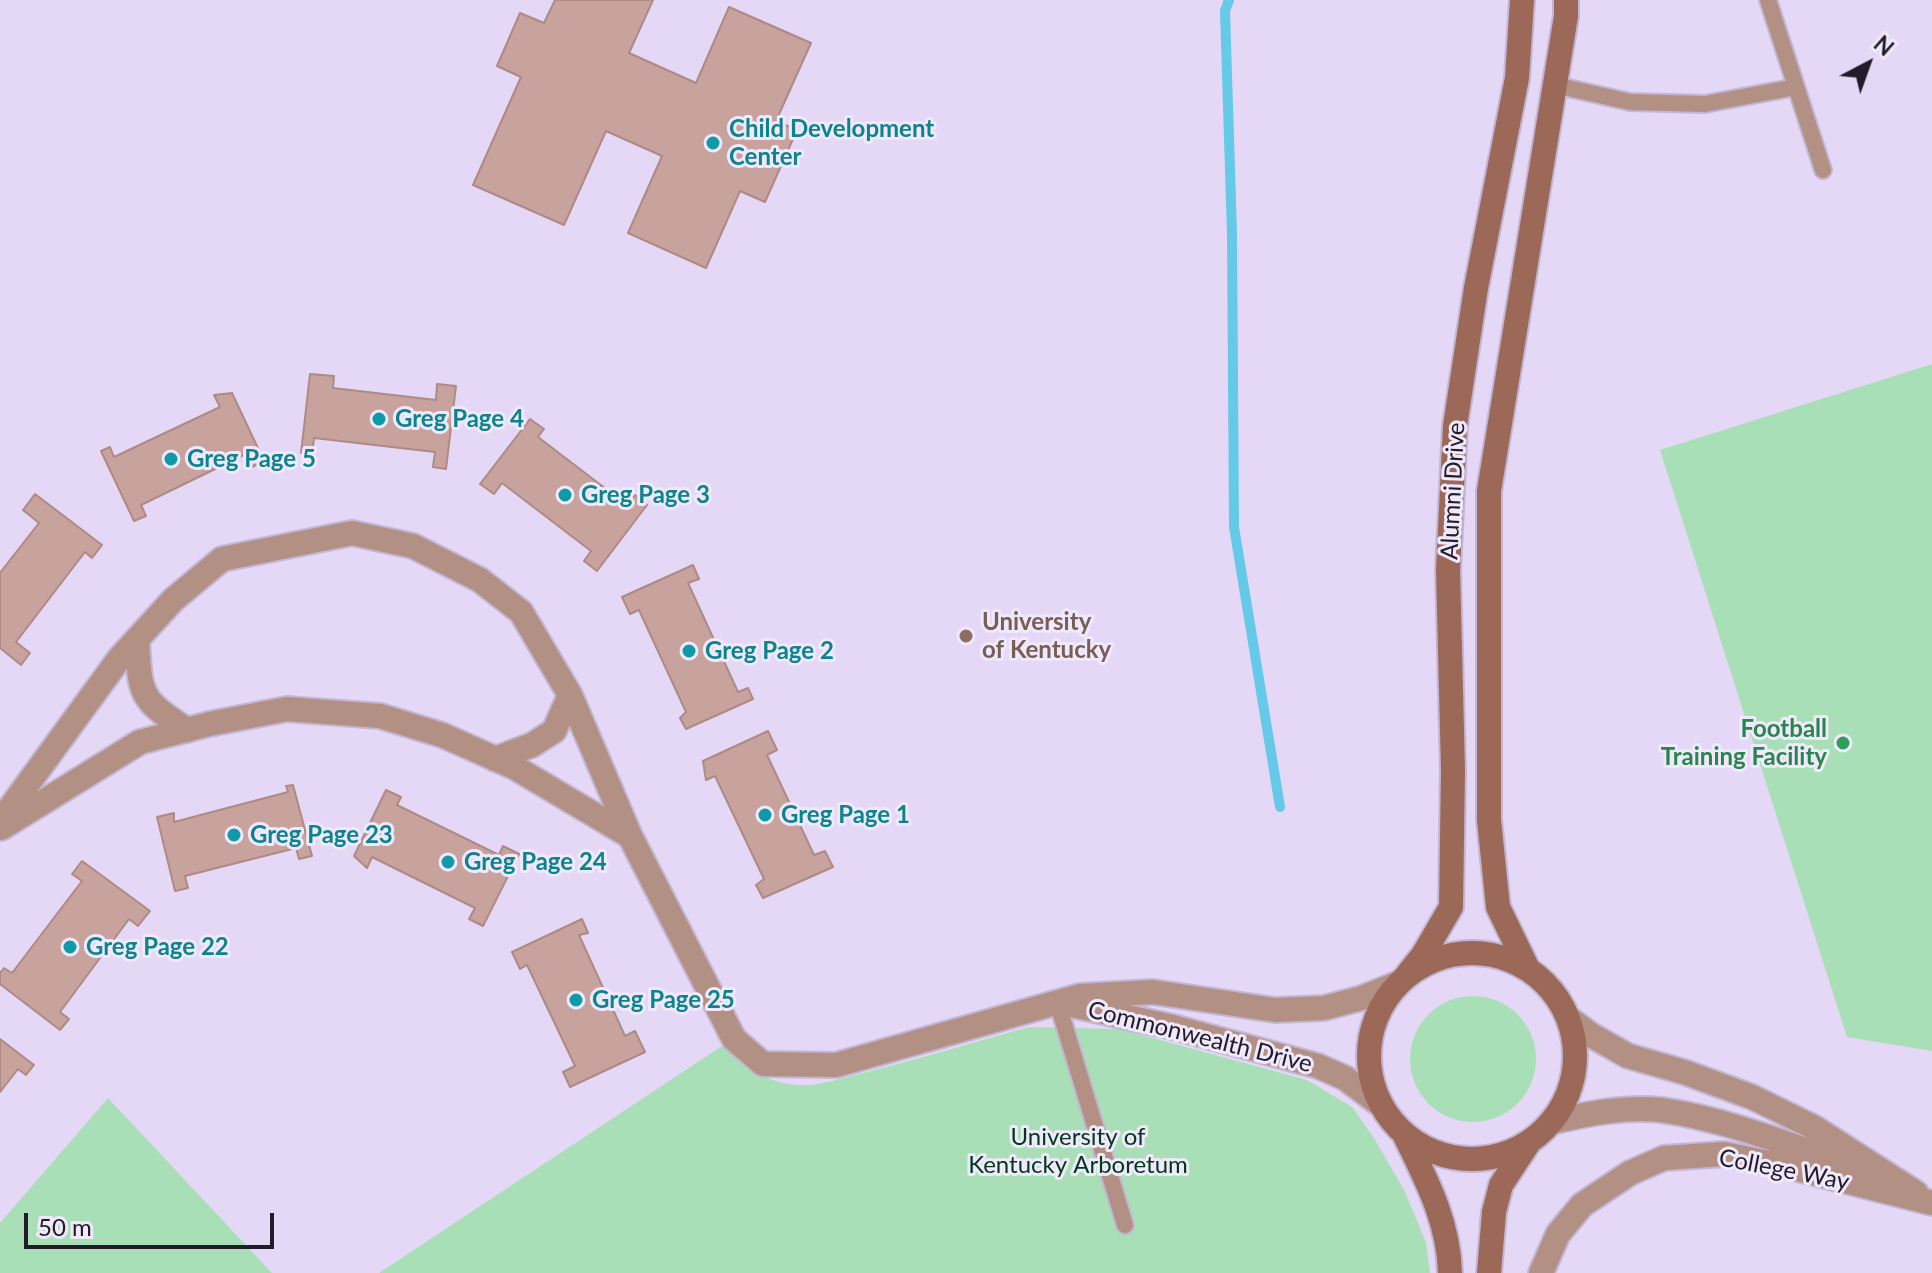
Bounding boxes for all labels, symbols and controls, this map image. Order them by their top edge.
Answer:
north arrow [1828,24,1908,104]
text: N [1869,30,1899,61]
place label: Child Development Center [729,115,934,171]
marker: Child Development Center [704,134,722,152]
place label: Greg Page 4 [395,405,524,433]
marker: Greg Page 4 [370,410,388,428]
street label: Alumni Drive [1435,422,1471,560]
place label: Greg Page 5 [187,445,316,473]
marker: Greg Page 5 [162,450,180,468]
place label: Greg Page 3 [581,481,710,509]
marker: Greg Page 3 [556,486,574,504]
place label: University of Kentucky [982,608,1111,664]
marker: University of Kentucky [957,627,975,645]
place label: Greg Page 2 [705,637,834,665]
marker: Greg Page 2 [680,642,698,660]
place label: Football Training Facility [1661,715,1827,771]
marker: Football Training Facility [1834,734,1852,752]
place label: Greg Page 1 [781,801,910,829]
marker: Greg Page 1 [756,806,774,824]
place label: Greg Page 23 [250,821,393,849]
marker: Greg Page 23 [225,826,243,844]
place label: Greg Page 24 [464,848,607,876]
marker: Greg Page 24 [439,853,457,871]
place label: Greg Page 22 [86,933,229,961]
marker: Greg Page 22 [61,938,79,956]
place label: Greg Page 25 [592,986,735,1014]
marker: Greg Page 25 [567,991,585,1009]
street label: Commonwealth Drive [1085,995,1315,1079]
park label: University of Kentucky Arboretum [968,1123,1188,1179]
street label: College Way [1716,1143,1852,1197]
scale bar [28,1197,278,1247]
text: 50 m [38,1212,92,1241]

